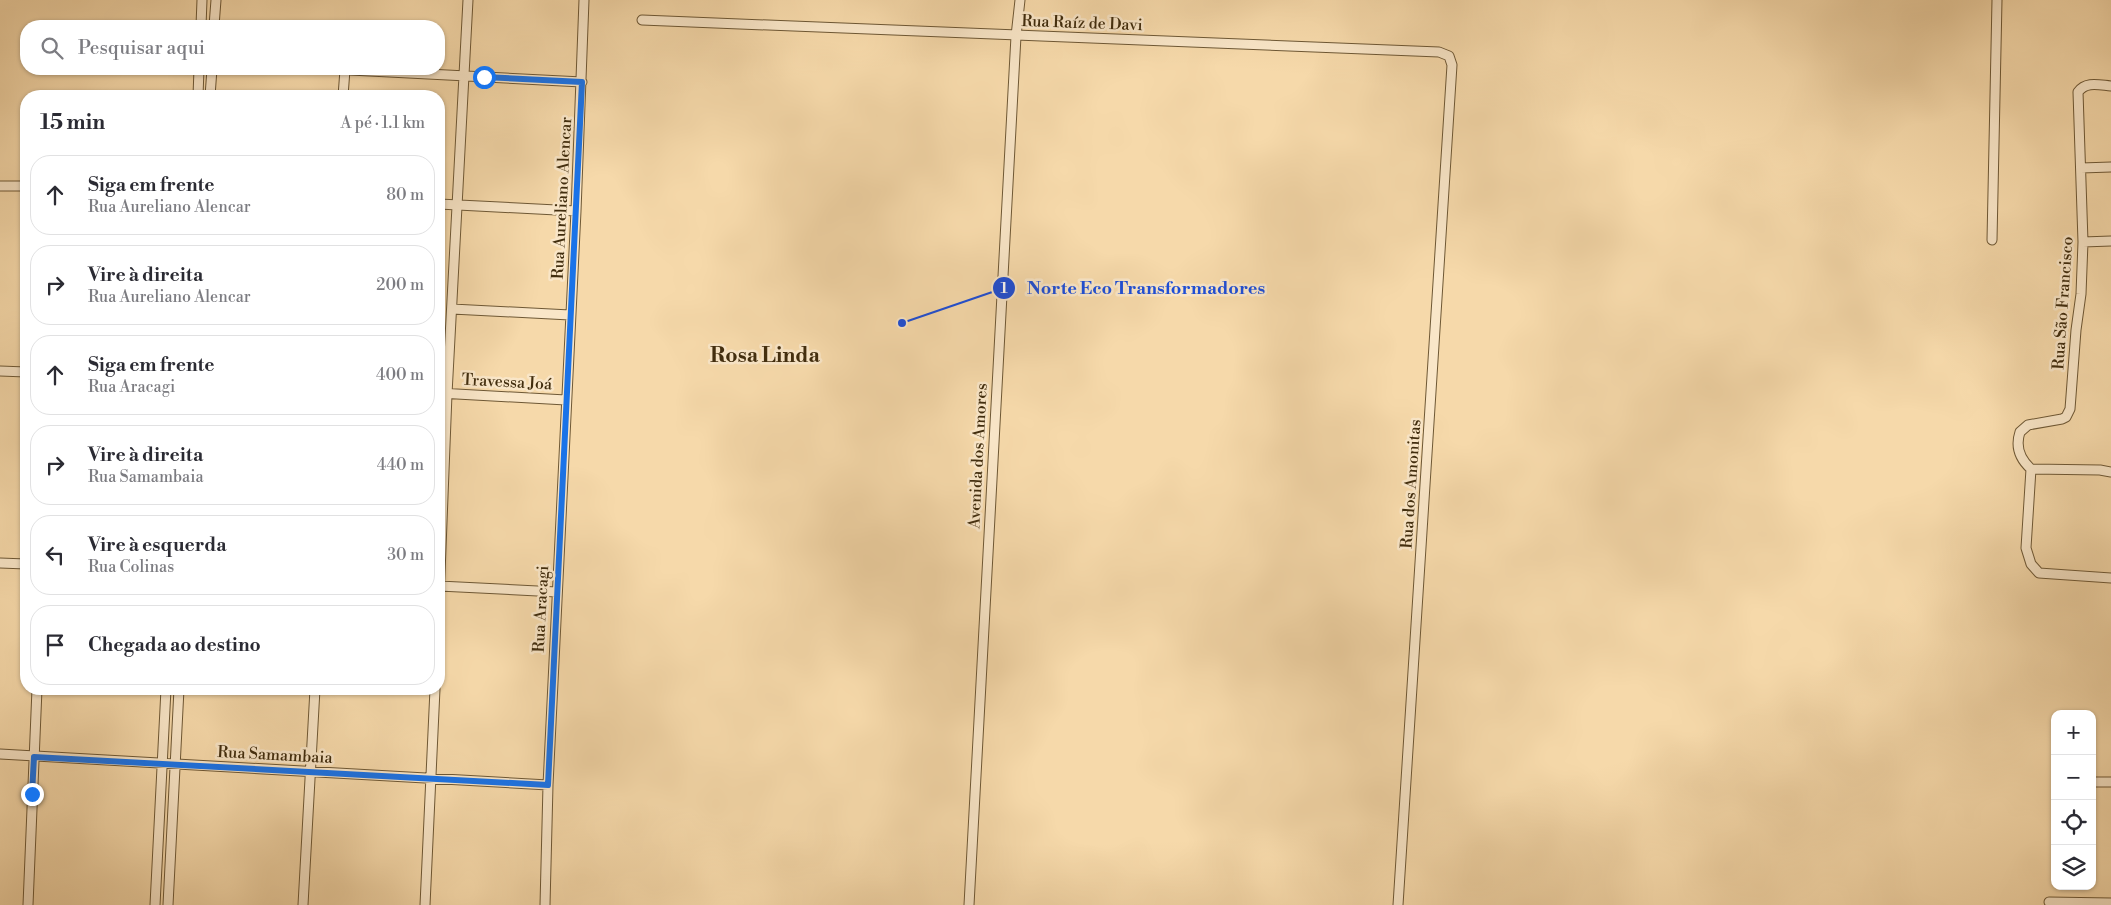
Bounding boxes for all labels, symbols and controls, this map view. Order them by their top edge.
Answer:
street label: Rua Raíz de Davi [1021,11,1143,35]
search box [20,20,445,75]
icon: search [38,34,66,62]
text: Pesquisar aqui [78,36,205,60]
route start [473,66,496,89]
text: 15 min [40,110,105,136]
text: A pé · 1.1 km [341,113,425,133]
street label: Rua Aureliano Alencar [548,116,576,280]
text: Siga em frente [88,173,215,197]
icon: ahead [41,181,69,209]
text: 80 m [386,185,424,205]
text: Rua Aureliano Alencar [88,197,251,217]
street label: Rua São Francisco [2048,236,2078,370]
text: Vire à direita [88,263,203,287]
icon: right [41,271,69,299]
callout: Norte Eco Transformadores [991,271,1275,304]
text: 200 m [376,275,424,295]
text: Norte Eco Transformadores [1027,277,1266,300]
text: 1 [1000,279,1008,298]
text: Rua Aureliano Alencar [88,287,251,307]
district label: Rosa Linda [710,343,821,369]
text: Siga em frente [88,353,215,377]
icon: ahead [41,361,69,389]
text: 400 m [376,365,424,385]
street label: Travessa Joá [461,370,554,394]
text: Rua Aracagi [88,377,175,397]
street label: Avenida dos Amores [964,383,992,530]
street label: Rua dos Amonitas [1397,419,1425,549]
text: Vire à direita [88,443,203,467]
icon: right [41,451,69,479]
text: 440 m [377,455,424,475]
text: Rua Samambaia [88,467,204,487]
text: Vire à esquerda [88,533,227,557]
icon: left [41,541,69,569]
text: 30 m [387,545,424,565]
text: Rua Colinas [88,557,174,577]
street label: Rua Aracagi [529,565,553,653]
icon: arrive [41,631,69,659]
text: Chegada ao destino [88,633,261,657]
map controls [2051,710,2096,890]
button: + [2051,710,2096,755]
street label: Rua Samambaia [217,742,334,768]
button: − [2051,755,2096,800]
route end [21,783,44,806]
button: locate [2051,800,2096,845]
button: layers [2051,845,2096,890]

